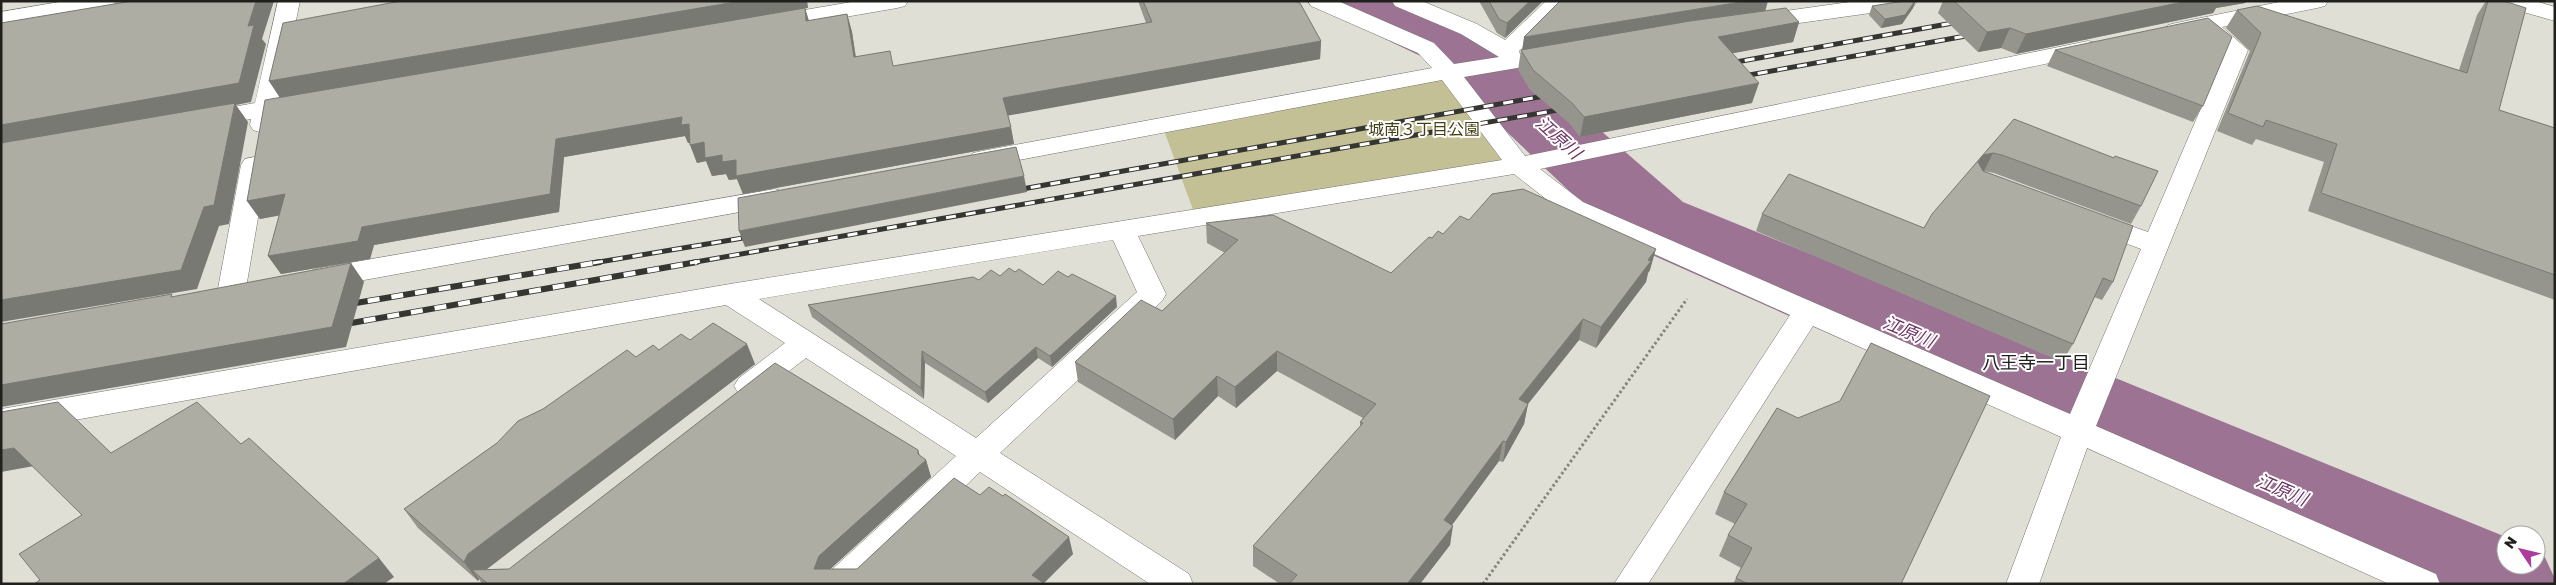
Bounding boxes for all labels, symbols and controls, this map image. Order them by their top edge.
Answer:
water label: 江原川 [1532,111,1588,165]
park label: 城南３丁目公園 [1368,119,1480,139]
water label: 江原川 [1880,310,1940,352]
district label: 八王寺一丁目 [1982,351,2090,373]
water label: 江原川 [2253,468,2313,510]
north arrow [2496,525,2546,575]
text: N [2500,533,2520,551]

